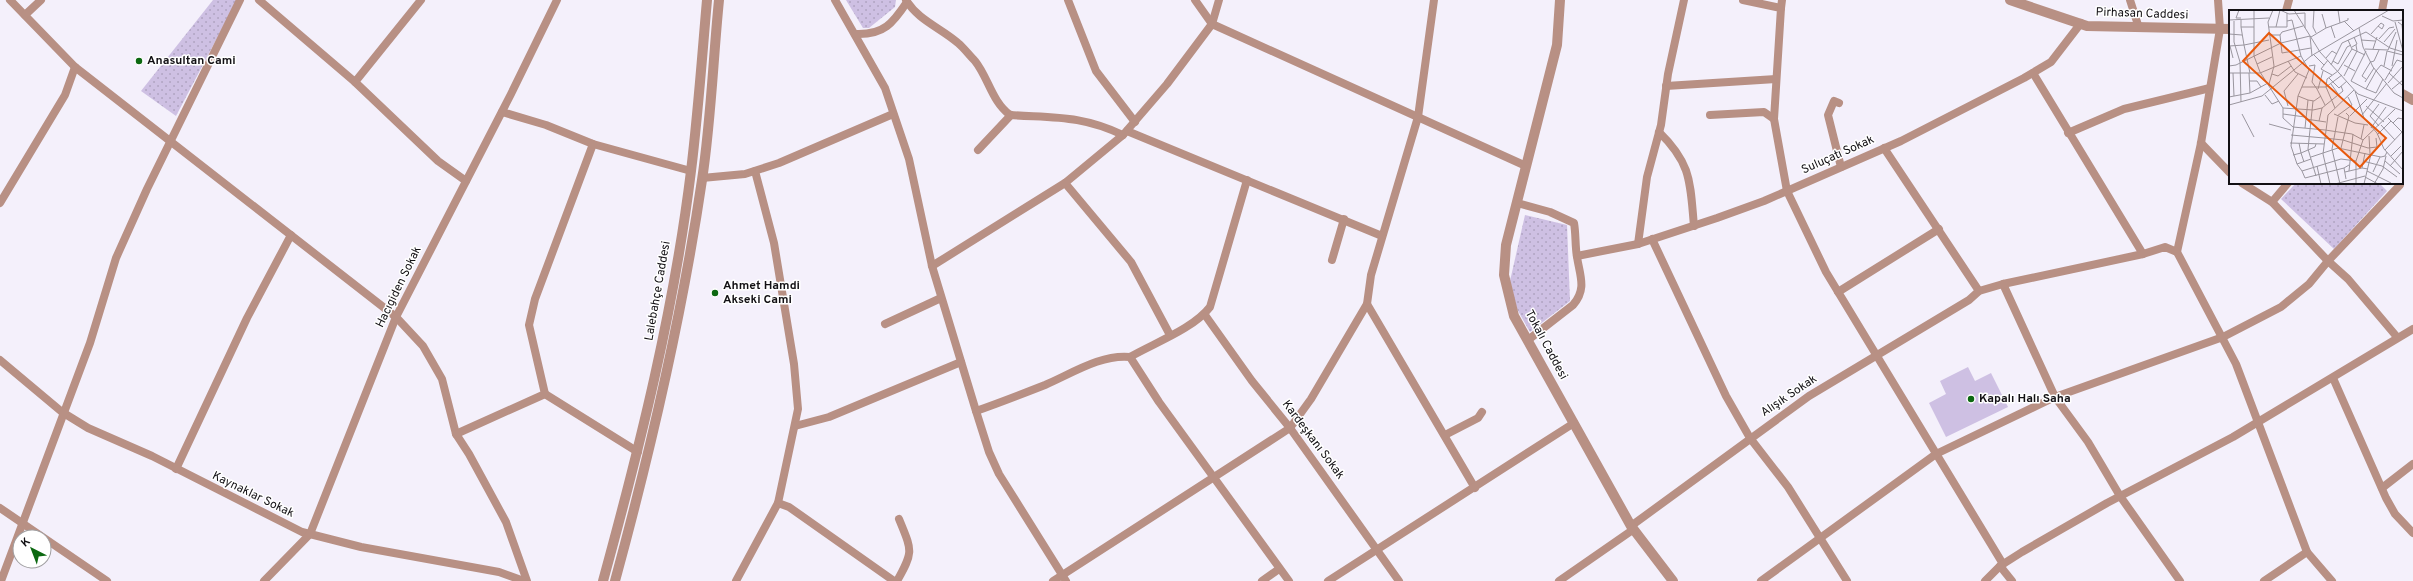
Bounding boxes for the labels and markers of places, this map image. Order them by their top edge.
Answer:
place label: Anasultan Cami [147,53,236,69]
marker: Anasultan Cami [134,56,144,66]
place label: Ahmet Hamdi Akseki Cami [723,278,800,308]
marker: Ahmet Hamdi Akseki Cami [710,288,720,298]
place label: Kapalı Halı Saha [1979,391,2071,407]
marker: Kapalı Halı Saha [1966,394,1976,404]

